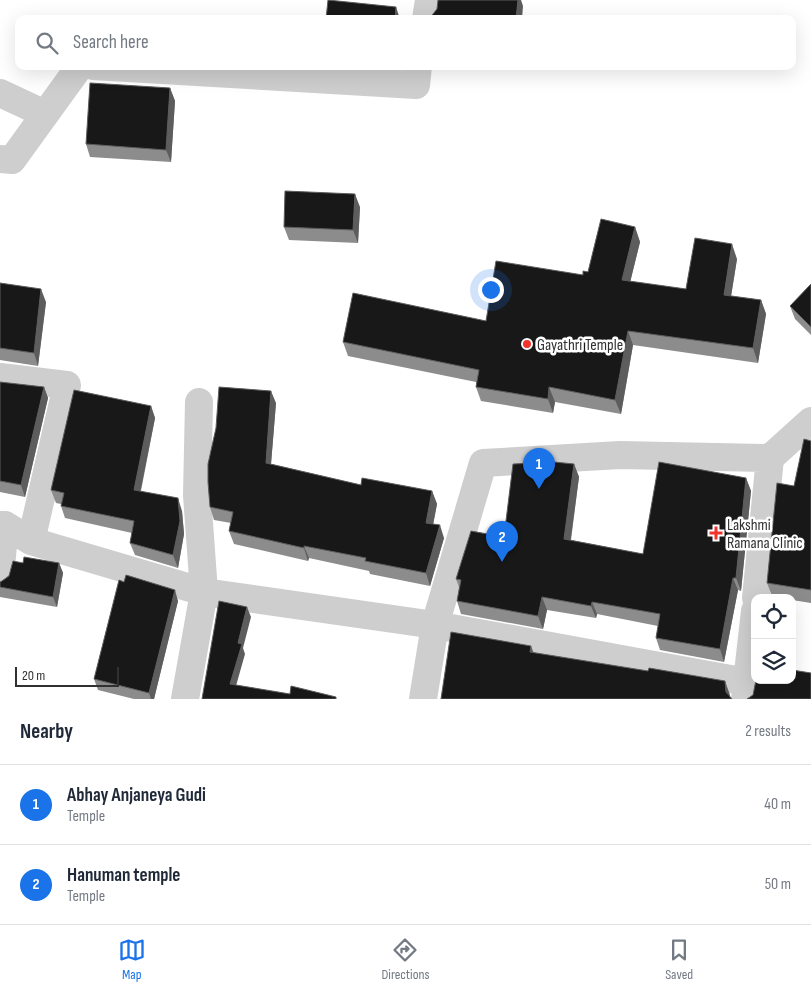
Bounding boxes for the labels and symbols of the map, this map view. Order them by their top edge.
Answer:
your location [478,277,504,303]
place label: Gayathri Temple [537,336,623,355]
marker: Gayathri Temple [521,338,533,350]
pin: 1 [523,448,555,489]
place label: Lakshmi Ramana Clinic [727,516,803,553]
pin: 2 [486,521,518,562]
marker: Lakshmi Ramana Clinic [709,526,723,540]
scale bar [15,664,119,687]

